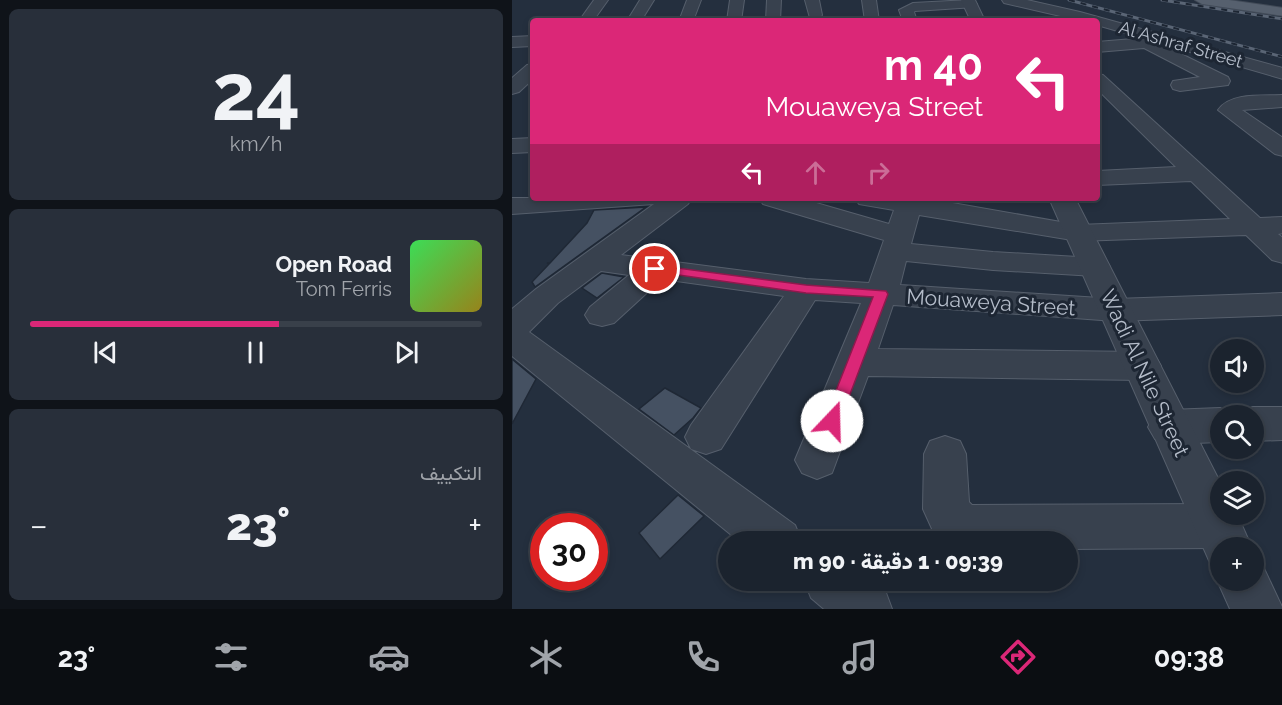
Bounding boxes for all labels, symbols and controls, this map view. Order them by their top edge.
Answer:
street label: Al Ashraf Street [1117,16,1245,72]
text: 40 m [884,41,983,90]
icon: left [1004,42,1082,120]
text: 24 [212,47,300,138]
text: Mouaweya Street [766,91,983,122]
text: km/h [230,132,282,156]
icon: left [736,156,769,189]
icon: ahead [799,156,832,189]
icon: right [862,156,895,189]
pin [629,243,680,294]
text: Open Road [275,251,392,277]
icon: arrive [638,252,671,285]
text: Tom Ferris [296,277,392,301]
street label: Mouaweya Street [906,284,1076,320]
street label: Wadi Al Nile Street [1095,285,1195,461]
icon: previous [89,336,122,369]
icon: pause [239,336,272,369]
icon: next [390,336,423,369]
map controls [1210,339,1264,591]
button: sound [1210,339,1264,393]
position arrow [800,389,864,453]
button: search [1210,405,1264,459]
text: التكييف [420,461,482,485]
button: layers [1210,471,1264,525]
text: 23° [226,498,290,551]
text: − [30,506,48,545]
text: + [468,506,482,545]
speed limit sign: 30 [530,513,608,591]
button: + [1210,537,1264,591]
text: 09:39 · 1 دقيقة · 90 m [793,548,1003,574]
icon: filters [210,636,252,678]
icon: car [368,636,410,678]
icon: climate [525,636,567,678]
icon: phone [682,636,724,678]
icon: music [839,636,881,678]
icon: directions [997,636,1039,678]
text: 23° [58,642,95,673]
text: 09:38 [1154,642,1224,673]

